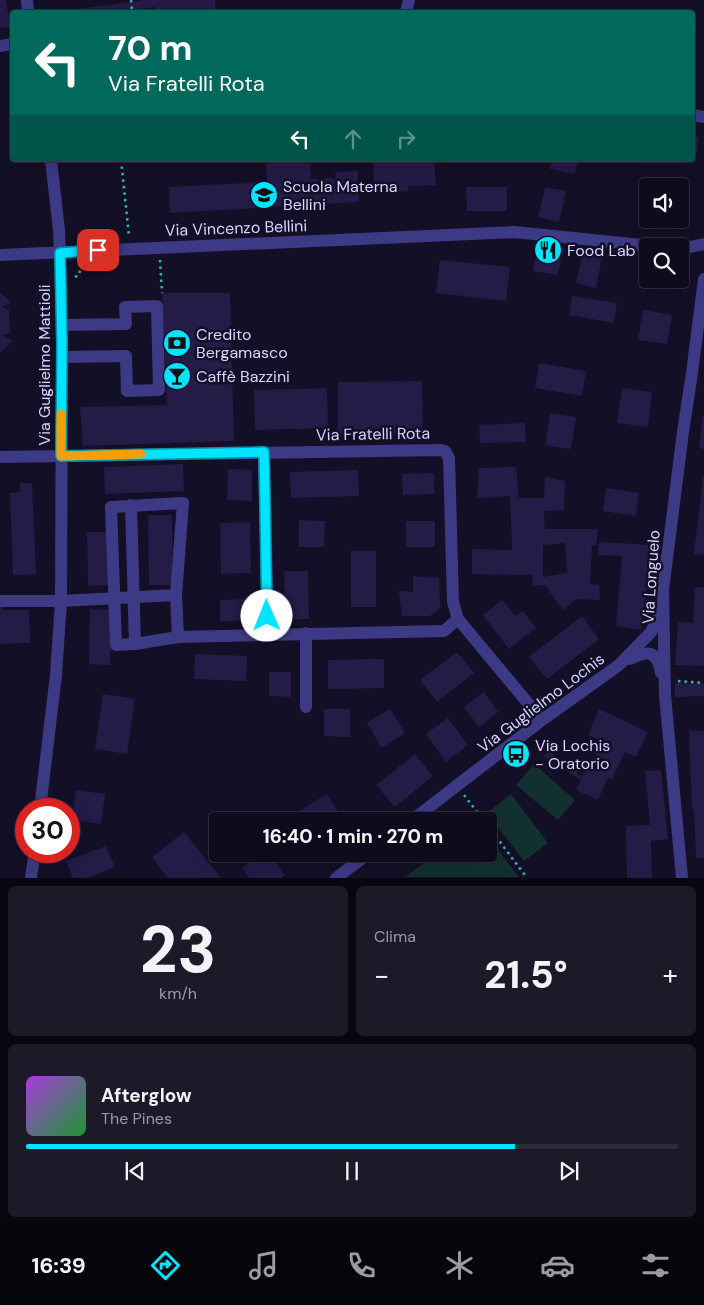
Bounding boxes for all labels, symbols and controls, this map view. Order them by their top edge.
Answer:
text: 70 m [108,25,192,71]
icon: left [25,30,90,95]
text: Via Fratelli Rota [108,69,265,98]
icon: left [286,125,314,153]
icon: ahead [339,125,367,153]
icon: right [392,125,420,153]
place label: Scuola Materna Bellini [283,176,398,215]
map controls [639,178,689,288]
button: sound [639,178,689,228]
school or university icon: Scuola Materna Bellini [249,180,279,210]
street label: Via Vincenzo Bellini [164,215,308,241]
pin [77,229,119,271]
restaurant icon: Food Lab [533,235,563,265]
icon: arrive [84,236,112,264]
button: search [639,238,689,288]
place label: Food Lab [567,240,636,261]
street label: Via Guglielmo Mattioli [34,284,55,446]
place label: Credito Bergamasco [196,324,288,363]
bank icon: Credito Bergamasco [162,328,192,358]
bar icon: Caffè Bazzini [162,361,192,391]
place label: Caffè Bazzini [196,366,290,387]
street label: Via Fratelli Rota [316,423,430,445]
street label: Via Longuelo [637,529,665,625]
position arrow [240,589,292,641]
street label: Via Guglielmo Lochis [473,648,609,758]
place label: Via Lochis - Oratorio [535,735,610,774]
bus stop icon: Via Lochis - Oratorio [501,739,531,769]
speed limit sign: 30 [15,798,80,863]
text: 16:40 · 1 min · 270 m [263,824,443,849]
text: 23 [140,908,216,992]
text: Clima [374,926,416,947]
text: 21.5° [484,950,568,1000]
text: − [374,957,389,994]
text: + [663,957,678,994]
text: km/h [159,983,197,1004]
text: Afterglow [101,1083,192,1108]
text: The Pines [101,1108,172,1129]
icon: previous [121,1157,149,1185]
icon: pause [338,1157,366,1185]
icon: next [555,1157,583,1185]
icon: directions [148,1248,183,1283]
icon: music [246,1248,281,1283]
icon: phone [344,1248,379,1283]
icon: climate [442,1248,477,1283]
icon: car [540,1248,575,1283]
icon: filters [638,1248,673,1283]
text: 16:39 [31,1251,86,1280]

